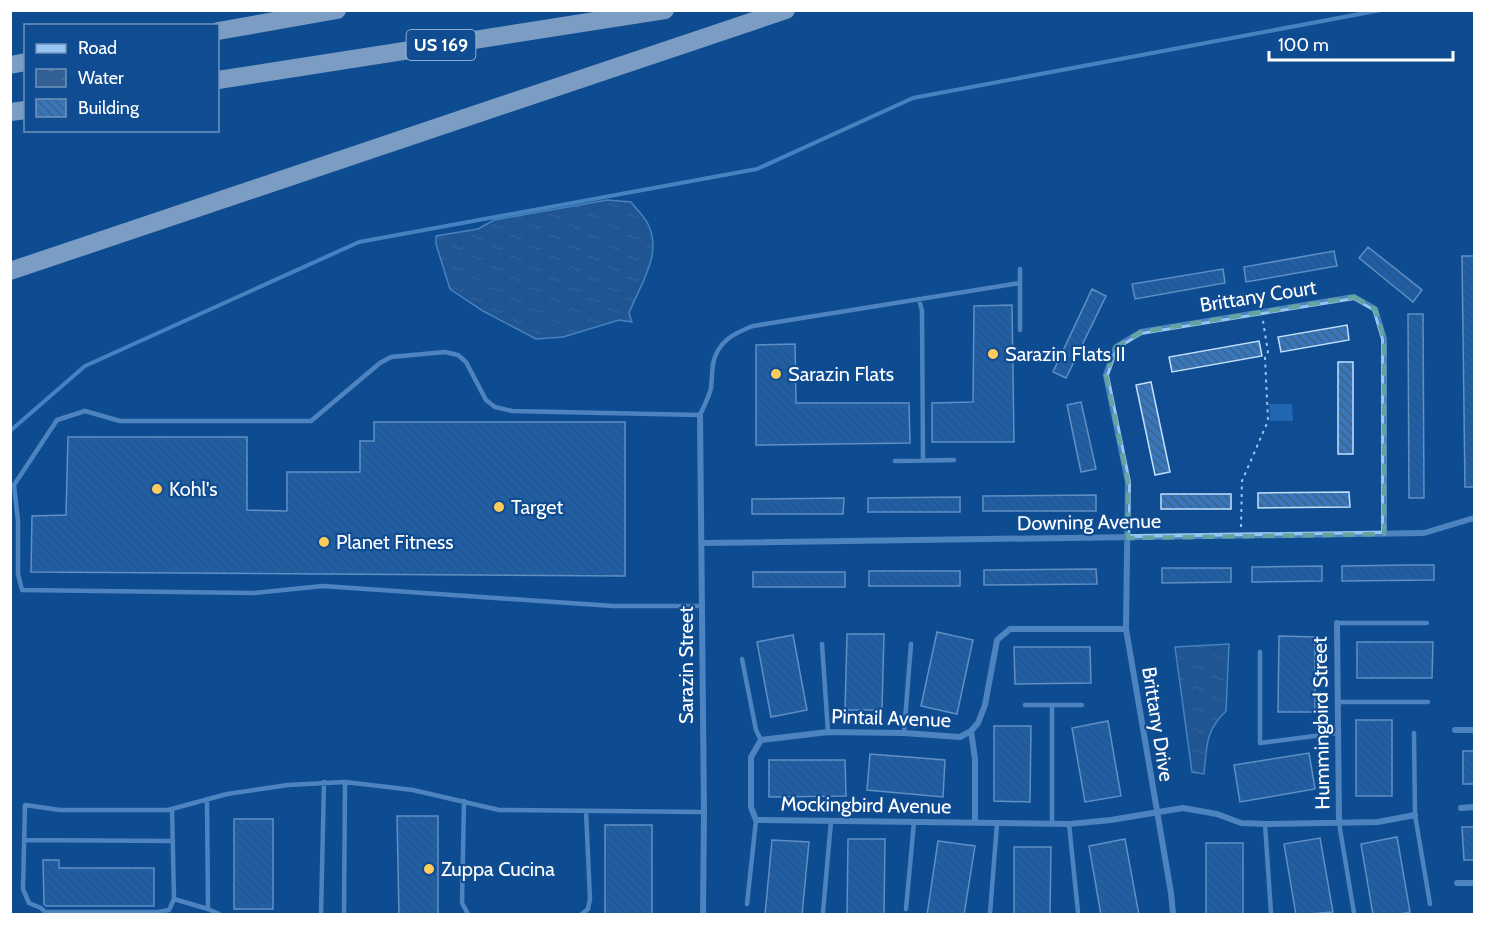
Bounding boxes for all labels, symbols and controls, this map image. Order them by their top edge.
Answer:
legend [24,24,219,132]
scale bar [1269,24,1454,62]
road number: US 169 [406,30,476,60]
text: 100 m [1278,34,1329,56]
text: Road [78,37,117,59]
text: Water [78,67,124,89]
text: Building [78,97,140,119]
street label: Brittany Court [1198,275,1318,317]
place label: Sarazin Flats II [1005,342,1126,366]
marker: Sarazin Flats II [986,347,1000,361]
place label: Sarazin Flats [788,362,894,386]
marker: Sarazin Flats [769,367,783,381]
place label: Kohl's [169,477,218,501]
marker: Kohl's [150,482,164,496]
place label: Target [511,495,563,519]
marker: Target [492,500,506,514]
street label: Downing Avenue [1017,509,1161,535]
place label: Planet Fitness [336,530,454,554]
marker: Planet Fitness [317,535,331,549]
street label: Sarazin Street [674,606,698,724]
street label: Hummingbird Street [1307,636,1335,810]
street label: Brittany Drive [1137,665,1179,783]
street label: Pintail Avenue [831,704,951,732]
street label: Mockingbird Avenue [780,792,952,818]
place label: Zuppa Cucina [441,857,555,881]
marker: Zuppa Cucina [422,862,436,876]

